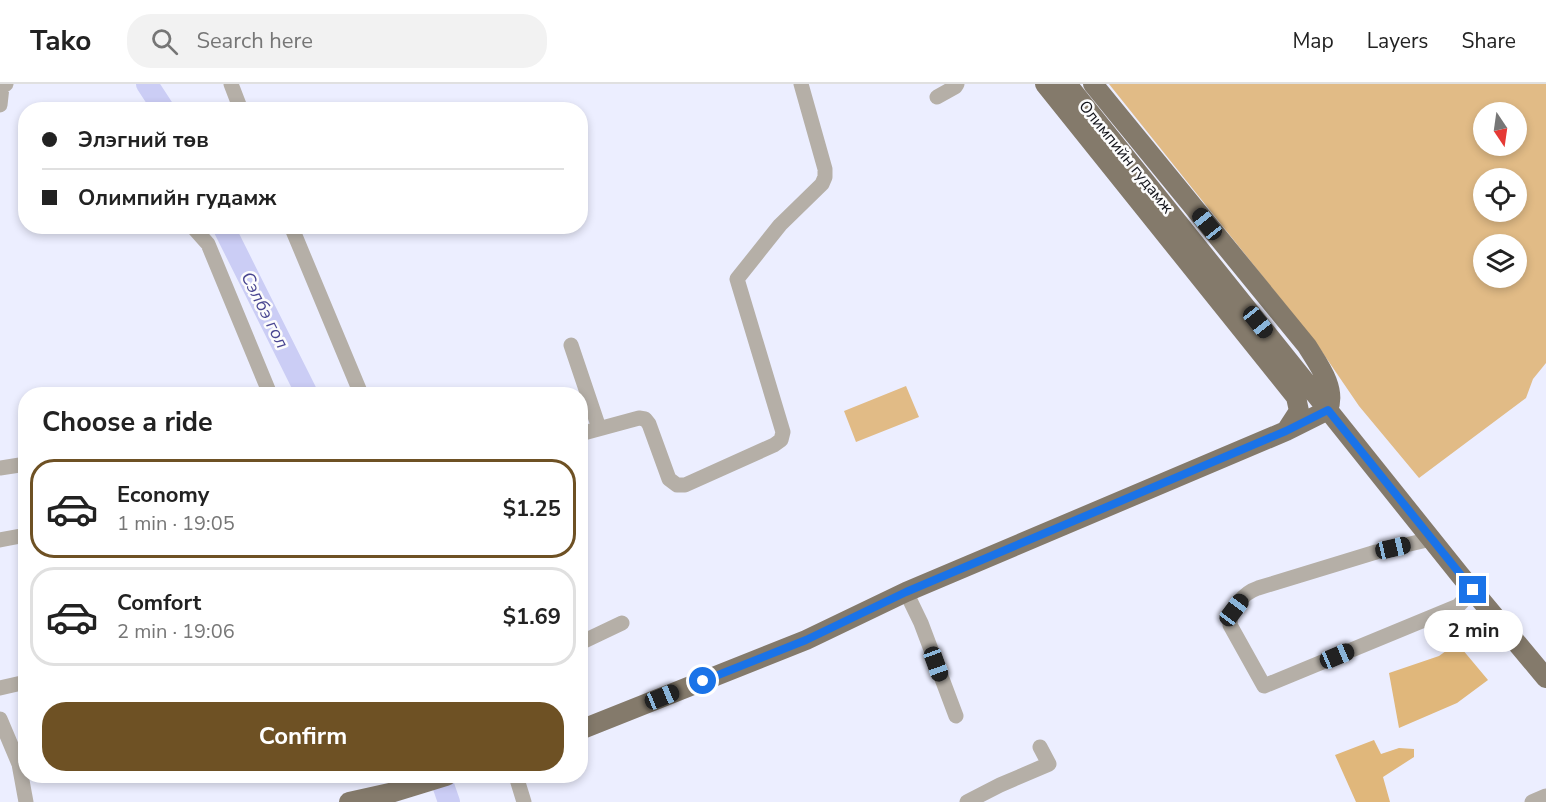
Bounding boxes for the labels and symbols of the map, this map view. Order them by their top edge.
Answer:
street label: Олимпийн гудамж [1074,96,1179,218]
north arrow [1473,102,1527,156]
car [1189,204,1225,244]
water label: Сэлбэ гол [235,268,295,352]
car [1240,302,1276,342]
car [1373,535,1413,561]
route end [1459,576,1486,603]
car [1216,590,1252,630]
callout: 2 min [1424,611,1522,653]
car [1317,641,1357,671]
car [921,644,951,684]
route start [689,667,716,694]
car [642,682,682,712]

